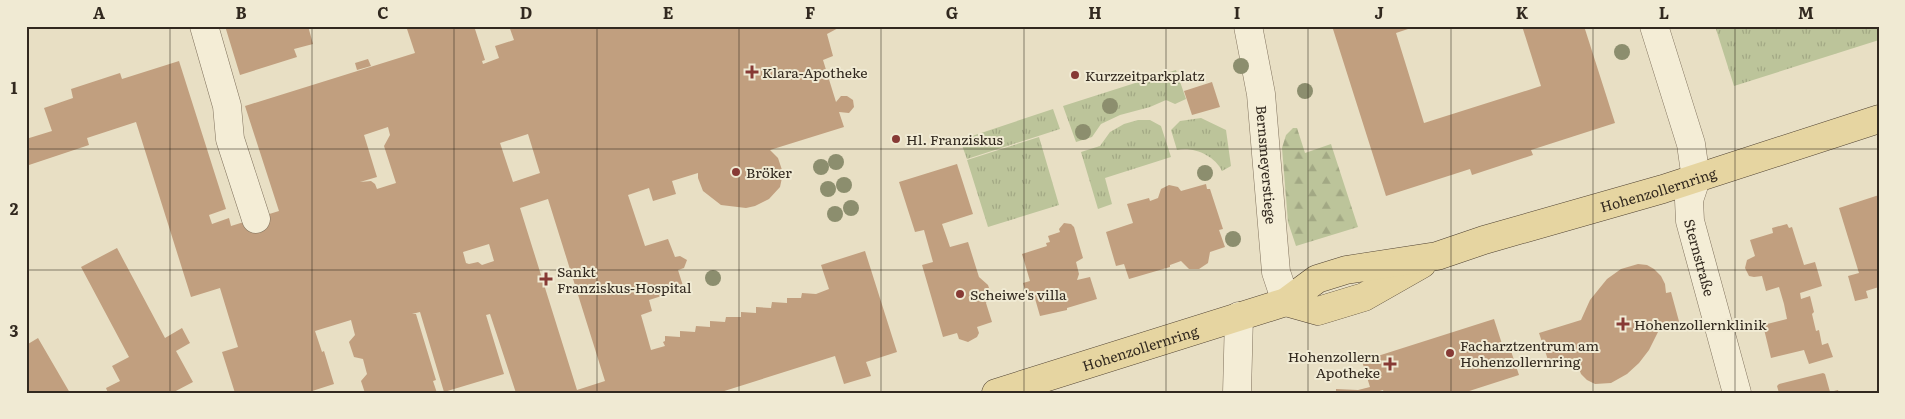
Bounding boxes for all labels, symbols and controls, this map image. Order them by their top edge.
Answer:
text: A [93,0,105,24]
text: B [235,0,247,24]
text: C [377,0,389,24]
text: D [520,0,532,24]
text: E [663,0,674,24]
text: F [805,0,815,24]
text: G [946,0,958,24]
text: H [1088,0,1102,24]
text: I [1234,0,1240,24]
text: J [1374,0,1384,24]
text: K [1516,0,1529,24]
text: L [1659,0,1669,24]
text: M [1798,0,1814,24]
place label: Klara-Apotheke [762,62,868,82]
place label: Kurzzeitparkplatz [1085,65,1205,85]
marker: Klara-Apotheke [746,66,758,78]
marker: Kurzzeitparkplatz [1069,69,1081,81]
text: 1 [11,75,18,99]
street label: Bernsmeyerstiege [1252,104,1282,225]
place label: Hl. Franziskus [906,129,1003,149]
marker: Hl. Franziskus [890,133,902,145]
place label: Bröker [746,162,792,182]
street label: Hohenzollernring [1598,162,1719,216]
marker: Bröker [730,166,742,178]
text: 2 [10,196,19,220]
street label: Sternstraße [1680,217,1720,298]
place label: Sankt Franziskus-Hospital [557,261,692,297]
marker: Sankt Franziskus-Hospital [539,272,553,286]
place label: Scheiwe's villa [970,284,1067,304]
marker: Scheiwe's villa [954,288,966,300]
place label: Hohenzollernklinik [1634,314,1767,334]
marker: Hohenzollernklinik [1616,317,1630,331]
text: 3 [10,318,19,342]
street label: Hohenzollernring [1080,320,1201,375]
place label: Facharztzentrum am Hohenzollernring [1460,335,1599,371]
place label: Hohenzollern Apotheke [1288,346,1380,382]
marker: Facharztzentrum am Hohenzollernring [1444,347,1456,359]
marker: Hohenzollern Apotheke [1384,358,1396,370]

